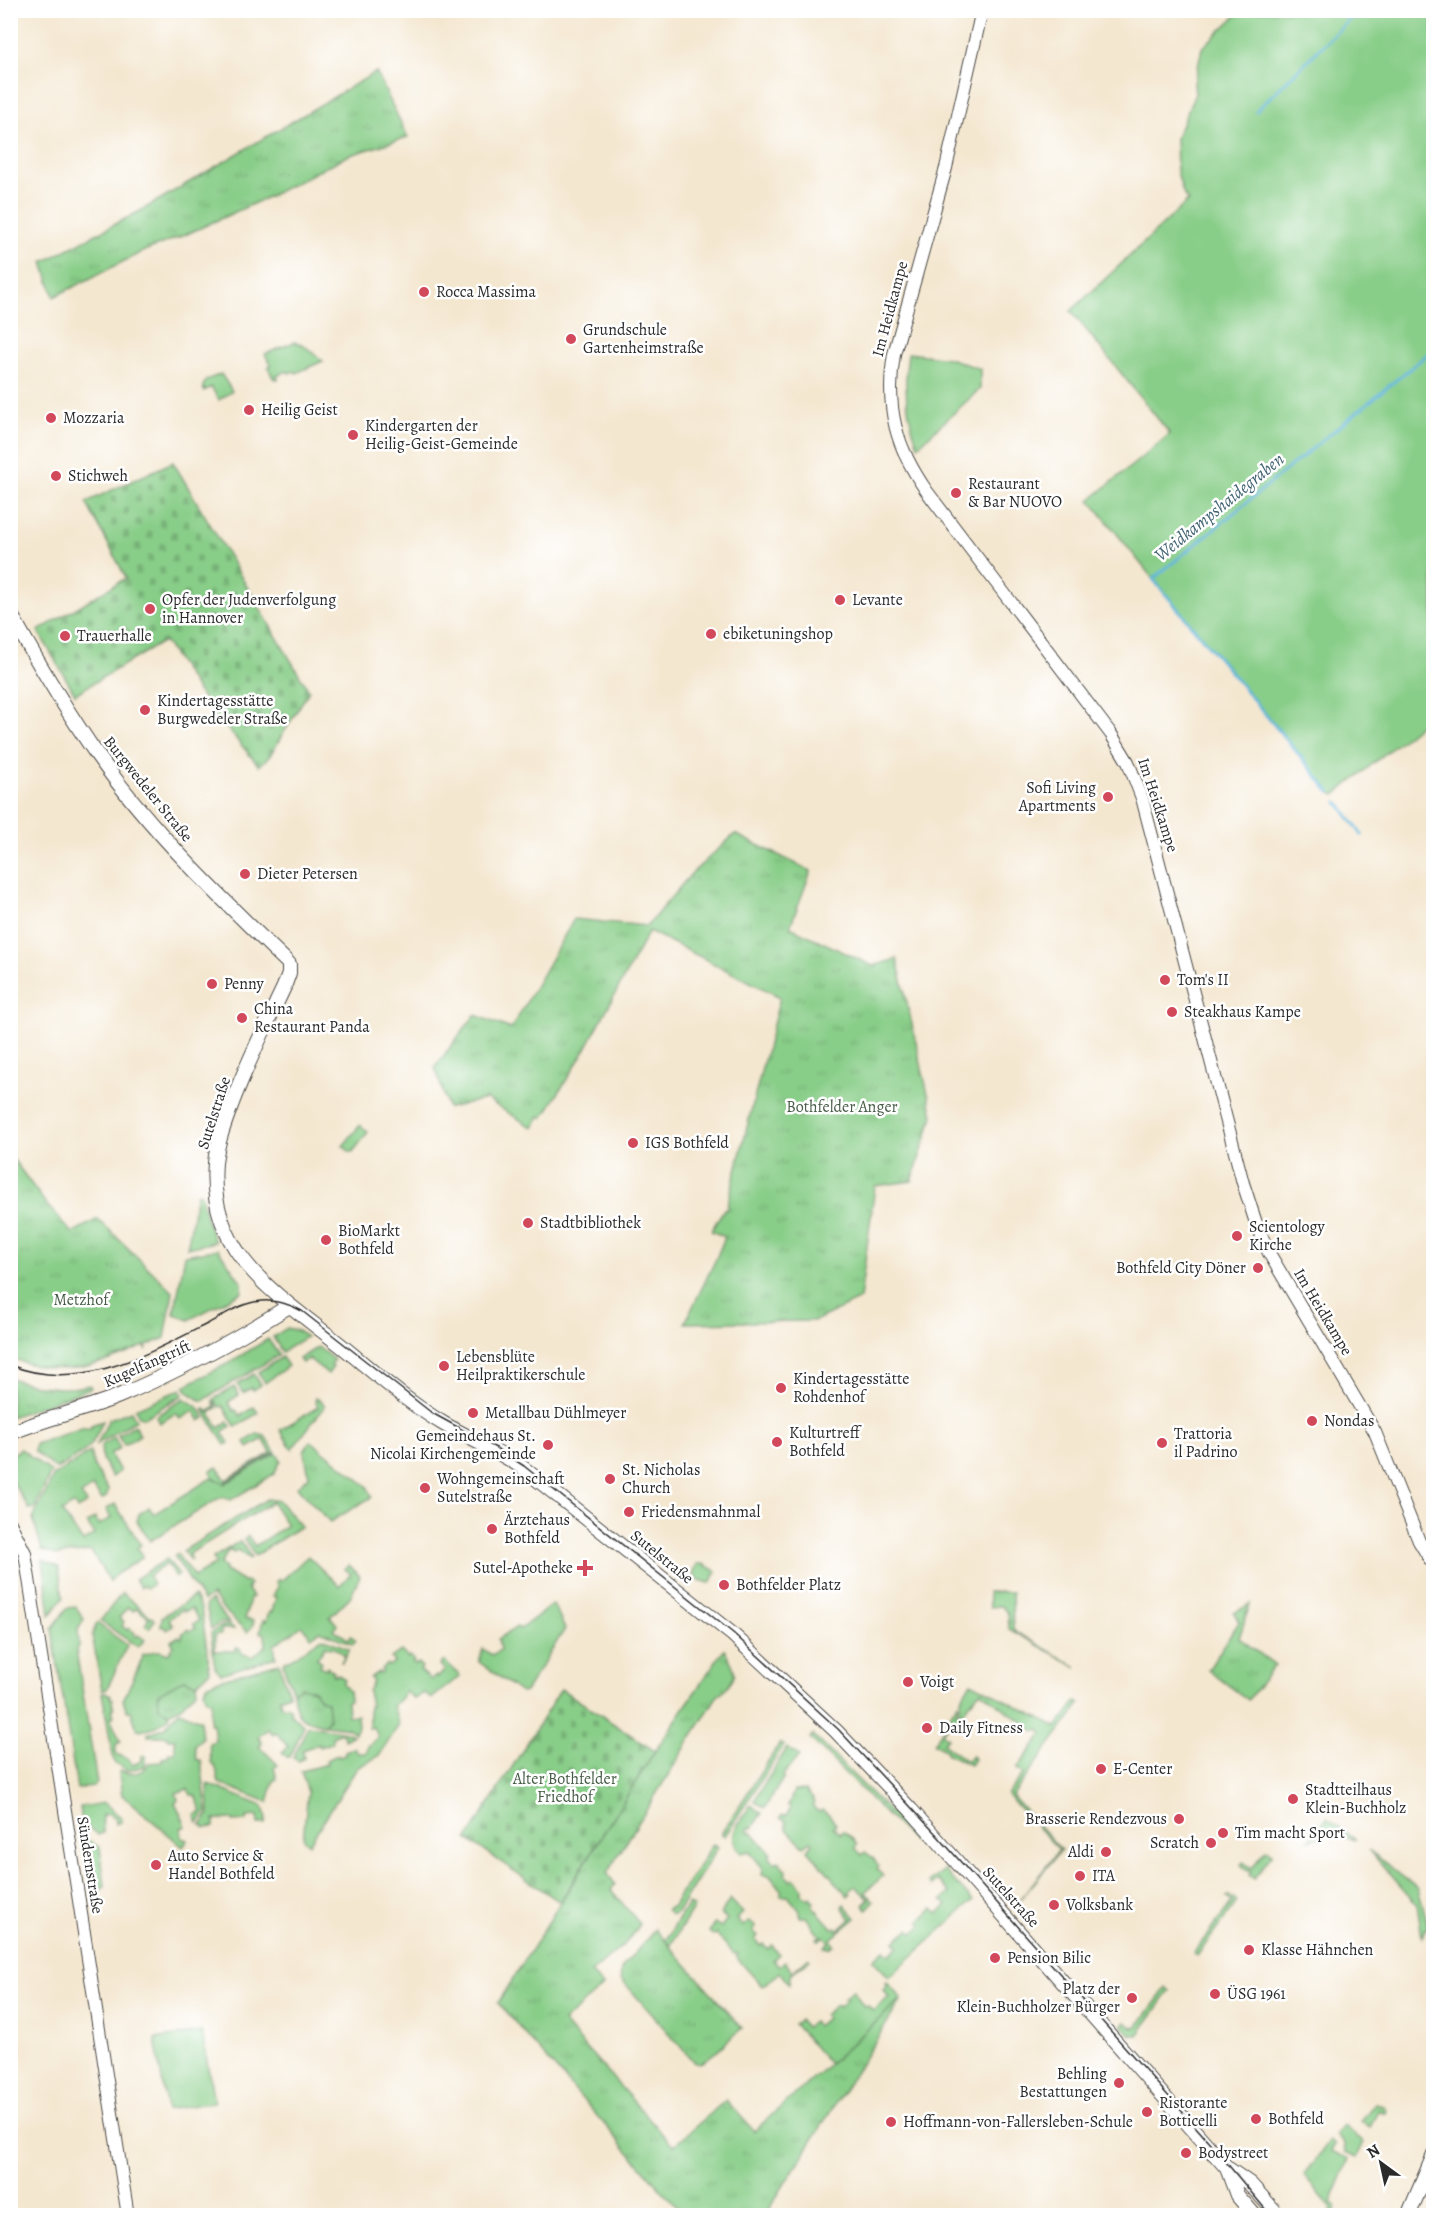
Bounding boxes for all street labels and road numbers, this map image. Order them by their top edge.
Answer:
street label: Im Heidkampe [867,259,913,359]
street label: Burgwedeler Straße [98,731,198,847]
street label: Im Heidkampe [1132,755,1184,855]
street label: Sutelstraße [192,1074,236,1152]
street label: Im Heidkampe [1288,1264,1358,1360]
street label: Kugelfangtrift [100,1335,194,1393]
street label: Sutelstraße [626,1525,698,1589]
street label: Sündernstraße [71,1815,109,1915]
street label: Sutelstraße [978,1862,1044,1932]

